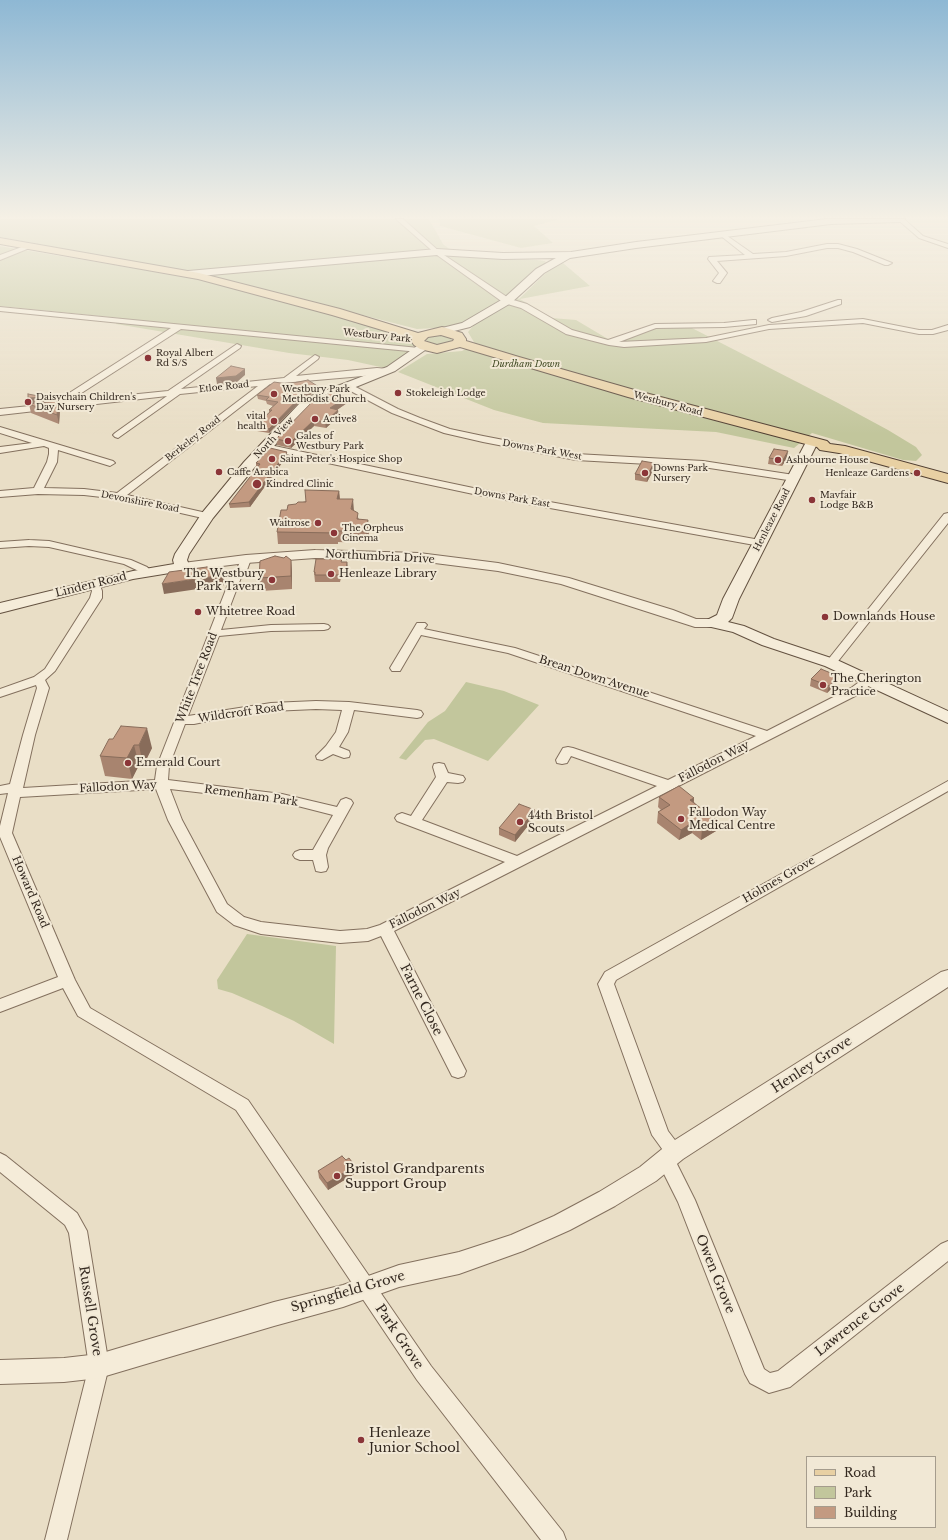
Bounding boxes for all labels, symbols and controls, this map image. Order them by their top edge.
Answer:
street label: Westbury Park [343,327,411,345]
place label: Royal Albert Rd S/S [156,348,213,369]
marker: Royal Albert Rd S/S [143,353,153,363]
park label: Durdham Down [492,359,560,369]
street label: Etloe Road [198,379,250,395]
place label: Westbury Park Methodist Church [282,384,366,405]
marker: Stokeleigh Lodge [393,388,403,398]
place label: Stokeleigh Lodge [406,388,486,398]
marker: Westbury Park Methodist Church [269,389,279,399]
street label: Westbury Road [632,390,704,418]
place label: Daisychain Children's Day Nursery [36,392,136,413]
marker: Daisychain Children's Day Nursery [23,397,33,407]
place label: vital health [237,411,266,432]
street label: Berkeley Road [163,414,223,464]
marker: Active8 [310,414,320,424]
place label: Active8 [323,414,357,424]
street label: North View [252,415,296,461]
marker: vital health [269,416,279,426]
place label: Gales of Westbury Park [296,431,364,452]
marker: Gales of Westbury Park [283,436,293,446]
street label: Downs Park West [502,438,582,462]
marker: Saint Peter's Hospice Shop [267,454,277,464]
place label: Saint Peter's Hospice Shop [280,454,402,464]
marker: Ashbourne House [773,455,783,465]
place label: Ashbourne House [786,455,869,465]
place label: Downs Park Nursery [653,463,708,484]
marker: Caffe Arabica [214,467,224,477]
place label: Caffe Arabica [227,467,288,477]
marker: Downs Park Nursery [640,468,650,478]
place label: Henleaze Gardens [825,468,909,478]
marker: Henleaze Gardens [912,468,922,478]
marker: Kindred Clinic [251,478,263,490]
place label: Kindred Clinic [266,479,334,489]
street label: Downs Park East [473,486,551,510]
street label: Henleaze Road [751,487,793,553]
street label: Devonshire Road [100,489,180,515]
place label: Mayfair Lodge B&B [820,490,873,511]
marker: Mayfair Lodge B&B [807,495,817,505]
place label: Waitrose [269,518,310,528]
marker: Waitrose [313,518,323,528]
place label: The Orpheus Cinema [342,523,404,544]
marker: The Orpheus Cinema [329,528,339,538]
street label: Northumbria Drive [325,548,435,566]
place label: The Westbury Park Tavern [184,567,264,593]
place label: Henleaze Library [339,567,437,581]
marker: Henleaze Library [326,569,336,579]
street label: Linden Road [54,570,128,600]
marker: The Westbury Park Tavern [267,575,277,585]
place label: Whitetree Road [206,605,295,619]
marker: Whitetree Road [193,607,203,617]
place label: Downlands House [833,610,935,624]
marker: Downlands House [820,612,830,622]
street label: White Tree Road [174,631,220,725]
street label: Brean Down Avenue [537,653,651,701]
place label: The Cherington Practice [831,672,922,698]
marker: The Cherington Practice [818,680,828,690]
street label: Wildcroft Road [197,700,285,726]
street label: Fallodon Way [676,738,752,786]
place label: Emerald Court [136,756,220,770]
marker: Emerald Court [123,758,133,768]
street label: Fallodon Way [79,778,157,796]
street label: Remenham Park [203,783,299,809]
place label: Fallodon Way Medical Centre [689,806,775,832]
place label: 44th Bristol Scouts [528,809,593,835]
marker: Fallodon Way Medical Centre [676,814,686,824]
marker: 44th Bristol Scouts [515,817,525,827]
street label: Howard Road [9,854,51,930]
street label: Holmes Grove [740,854,818,906]
street label: Fallodon Way [387,886,463,932]
street label: Farne Close [396,962,446,1038]
street label: Henley Grove [769,1033,855,1097]
place label: Bristol Grandparents Support Group [345,1161,485,1192]
marker: Bristol Grandparents Support Group [332,1171,342,1181]
street label: Owen Grove [692,1232,738,1316]
street label: Russell Grove [75,1265,105,1357]
street label: Springfield Grove [289,1268,407,1316]
street label: Lawrence Grove [812,1280,908,1360]
street label: Park Grove [372,1302,426,1372]
place label: Henleaze Junior School [369,1425,460,1456]
marker: Henleaze Junior School [356,1435,366,1445]
legend [806,1456,936,1528]
text: Road [844,1465,876,1480]
text: Park [844,1485,872,1500]
text: Building [844,1505,897,1520]

